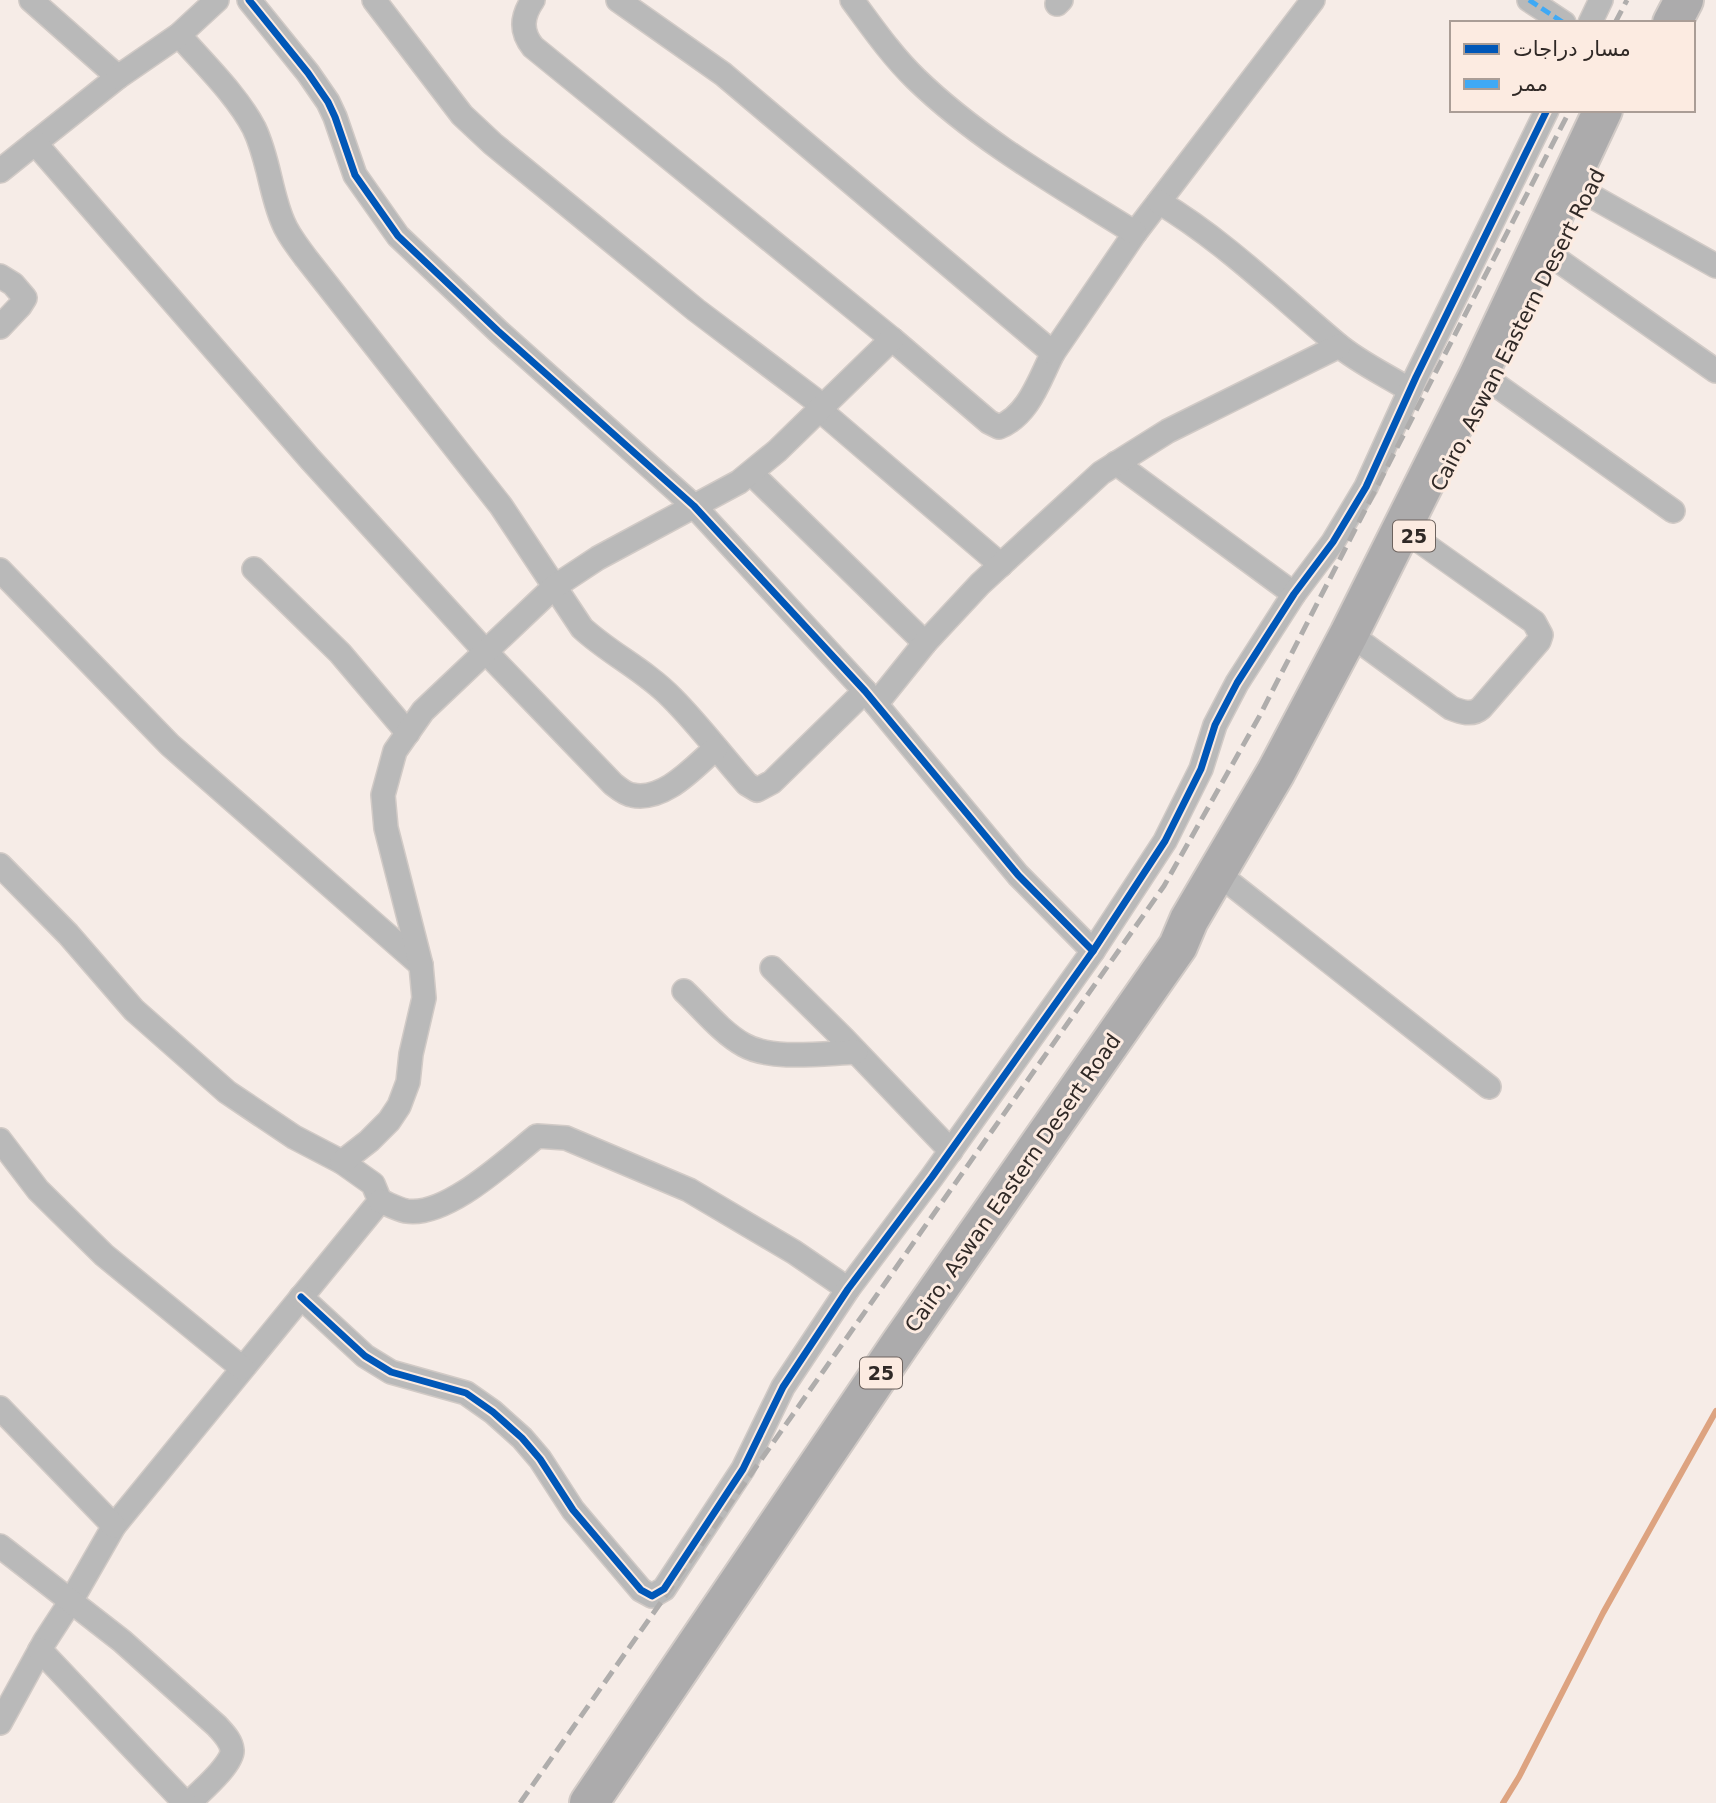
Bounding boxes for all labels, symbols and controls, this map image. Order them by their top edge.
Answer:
legend [1450,21,1695,112]
text: مسار دراجات [1513,37,1631,61]
text: ممر [1512,72,1548,96]
street label: Cairo, Aswan Eastern Desert Road [1426,165,1610,495]
road number: 25 [1393,520,1435,552]
street label: Cairo, Aswan Eastern Desert Road [900,1029,1126,1337]
road number: 25 [860,1358,902,1388]

